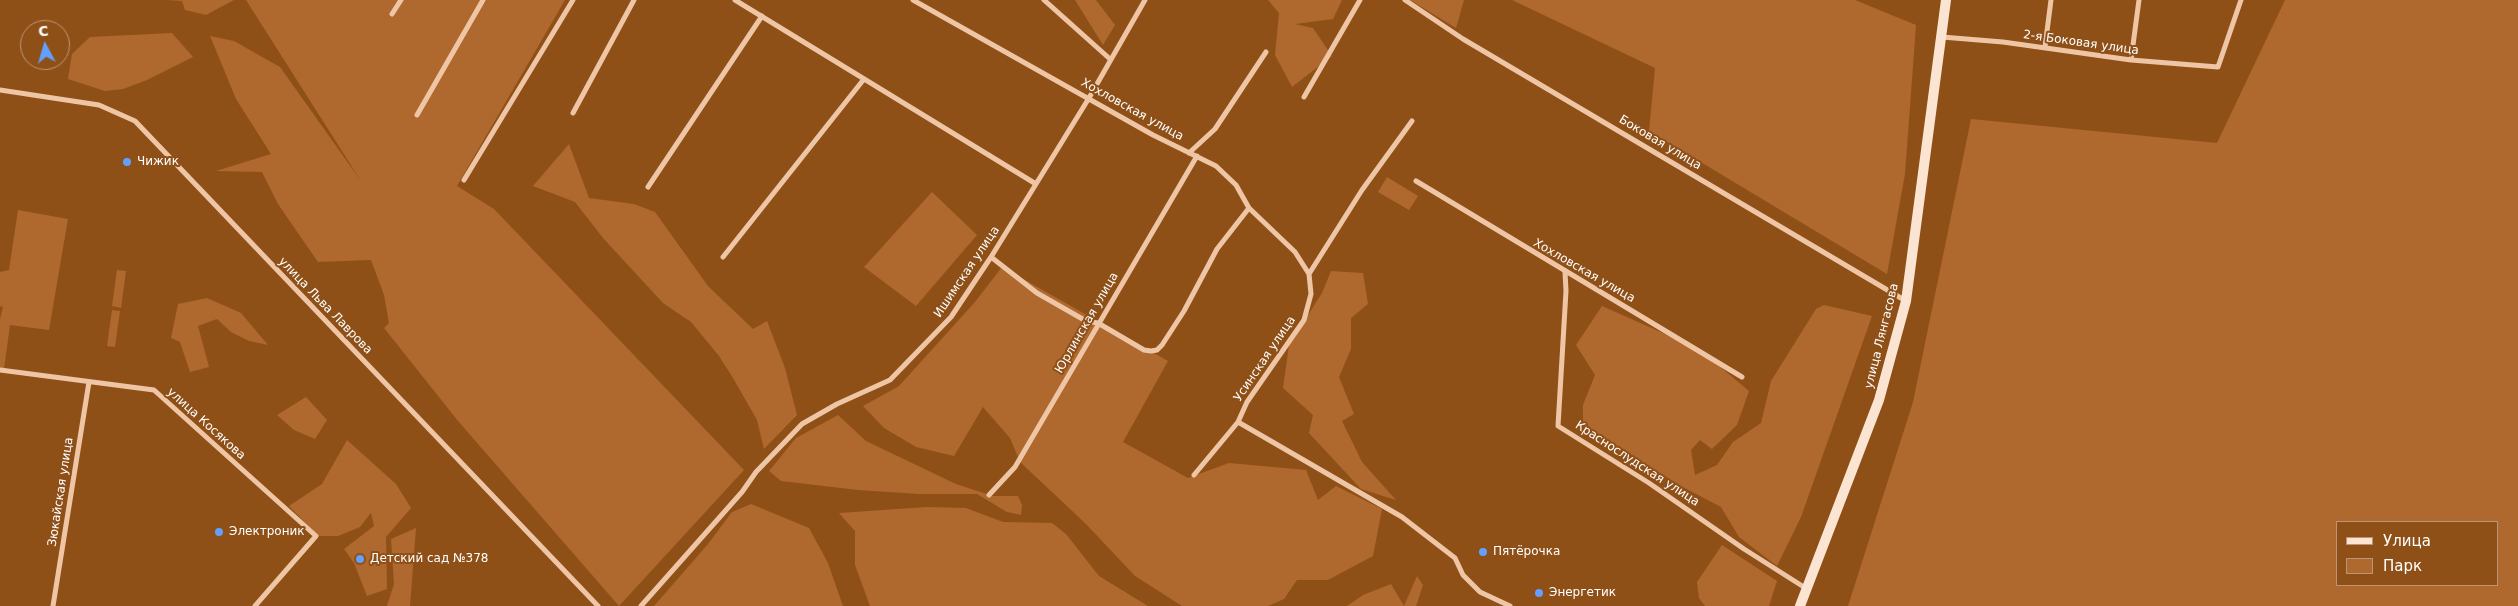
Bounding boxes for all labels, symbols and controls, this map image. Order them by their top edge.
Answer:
north arrow [20,20,70,70]
text: С [38,23,49,40]
street label: 2-я Боковая улица [2022,28,2140,58]
street label: Хохловская улица [1078,76,1186,144]
street label: Боковая улица [1616,113,1704,173]
place label: Чижик [137,155,179,169]
marker: Чижик [121,156,133,168]
street label: Ишимская улица [931,224,1003,320]
street label: Хохловская улица [1531,236,1637,306]
street label: улица Льва Лаврова [275,255,375,357]
street label: Юрлинская улица [1052,270,1122,376]
street label: улица Лянгасова [1862,282,1902,390]
street label: Усинская улица [1231,314,1299,404]
street label: улица Косякова [164,385,248,463]
street label: Краснослудская улица [1572,418,1702,510]
street label: Зюкайская улица [45,436,77,548]
legend [2336,521,2498,586]
place label: Электроник [229,525,305,539]
marker: Электроник [213,526,225,538]
text: Улица [2383,532,2431,550]
place label: Пятёрочка [1493,545,1560,559]
marker: Пятёрочка [1477,546,1489,558]
place label: Детский сад №378 [370,552,488,566]
marker: Детский сад №378 [354,553,366,565]
text: Парк [2383,557,2422,575]
place label: Энергетик [1549,586,1616,600]
marker: Энергетик [1533,587,1545,599]

